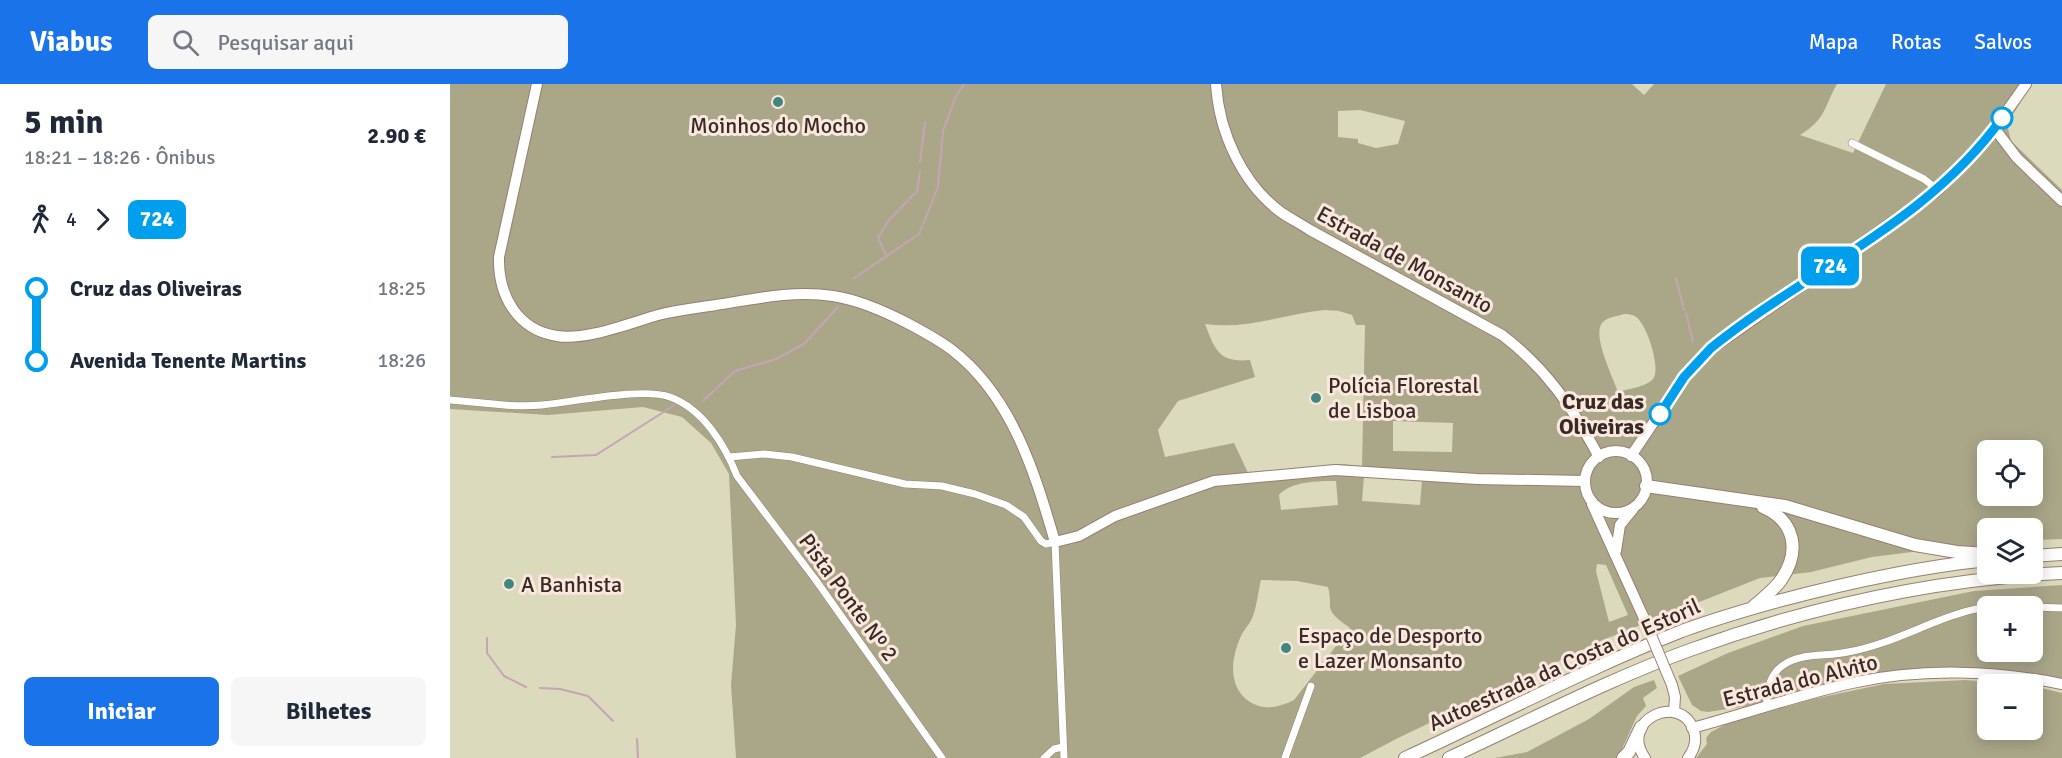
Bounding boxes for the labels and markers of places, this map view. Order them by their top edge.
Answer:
marker: Moinhos do Mocho [771,95,785,109]
unlabelled marker [1991,107,2013,129]
place label: Moinhos do Mocho [690,112,866,139]
place label: Polícia Florestal de Lisboa [1328,372,1479,424]
place label: Cruz das Oliveiras [1559,388,1644,440]
marker: Polícia Florestal de Lisboa [1309,391,1323,405]
marker: Cruz das Oliveiras [1649,403,1671,425]
place label: A Banhista [521,571,622,598]
marker: A Banhista [502,577,516,591]
place label: Espaço de Desporto e Lazer Monsanto [1298,622,1482,674]
marker: Espaço de Desporto e Lazer Monsanto [1279,641,1293,655]

